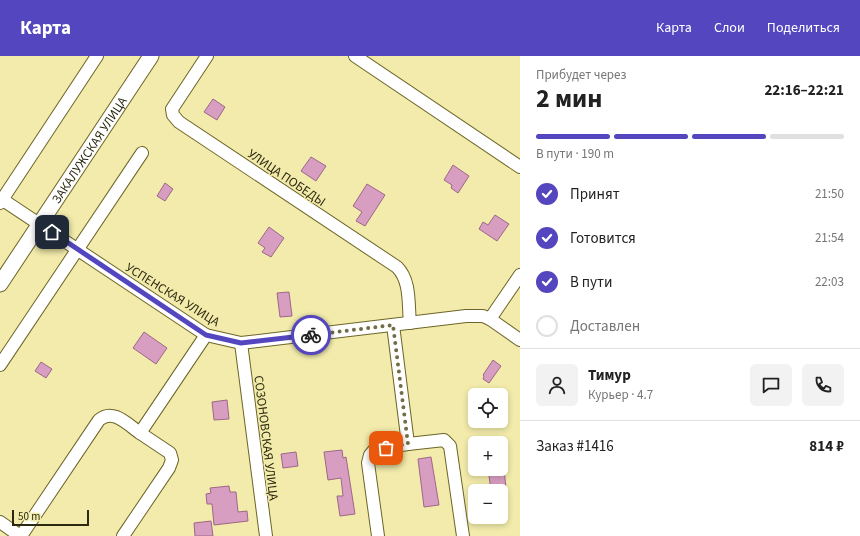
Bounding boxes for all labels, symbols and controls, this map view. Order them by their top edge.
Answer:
text: Карта [20,15,71,42]
text: Карта [656,18,692,38]
text: Слои [714,18,745,38]
text: Поделиться [767,18,840,38]
text: Прибудет через [536,66,626,84]
text: 2 мин [536,80,602,117]
text: 22:16–22:21 [764,80,844,101]
street label: ЗАКАЛУЖСКАЯ УЛИЦА [48,93,132,207]
street label: УЛИЦА ПОБЕДЫ [244,145,329,211]
text: В пути · 190 m [536,145,614,163]
icon: check [536,183,558,205]
text: Принят [570,184,620,205]
text: 21:50 [815,185,844,203]
pin [35,215,69,249]
icon: home [41,221,63,243]
icon: check [536,227,558,249]
text: Готовится [570,228,636,249]
text: 21:54 [815,229,844,247]
street label: УСПЕНСКАЯ УЛИЦА [122,259,224,332]
icon: check [536,271,558,293]
text: В пути [570,272,613,293]
text: 22:03 [815,273,844,291]
courier [291,315,331,355]
text: Доставлен [570,316,640,337]
icon: bike [300,324,322,346]
button: person [536,364,578,406]
button: chat [750,364,792,406]
button: phone [802,364,844,406]
text: Тимур [588,365,631,386]
street label: СОЗОНОВСКАЯ УЛИЦА [249,375,283,503]
text: Курьер · 4.7 [588,386,653,404]
map controls [468,388,508,524]
button: locate [468,388,508,428]
pin [369,431,403,465]
button: + [468,436,508,476]
text: Заказ #1416 [536,436,614,457]
text: 814 ₽ [809,436,844,457]
icon: bag [375,437,397,459]
button: − [468,484,508,524]
scale bar [12,508,89,527]
text: 50 m [18,509,40,524]

